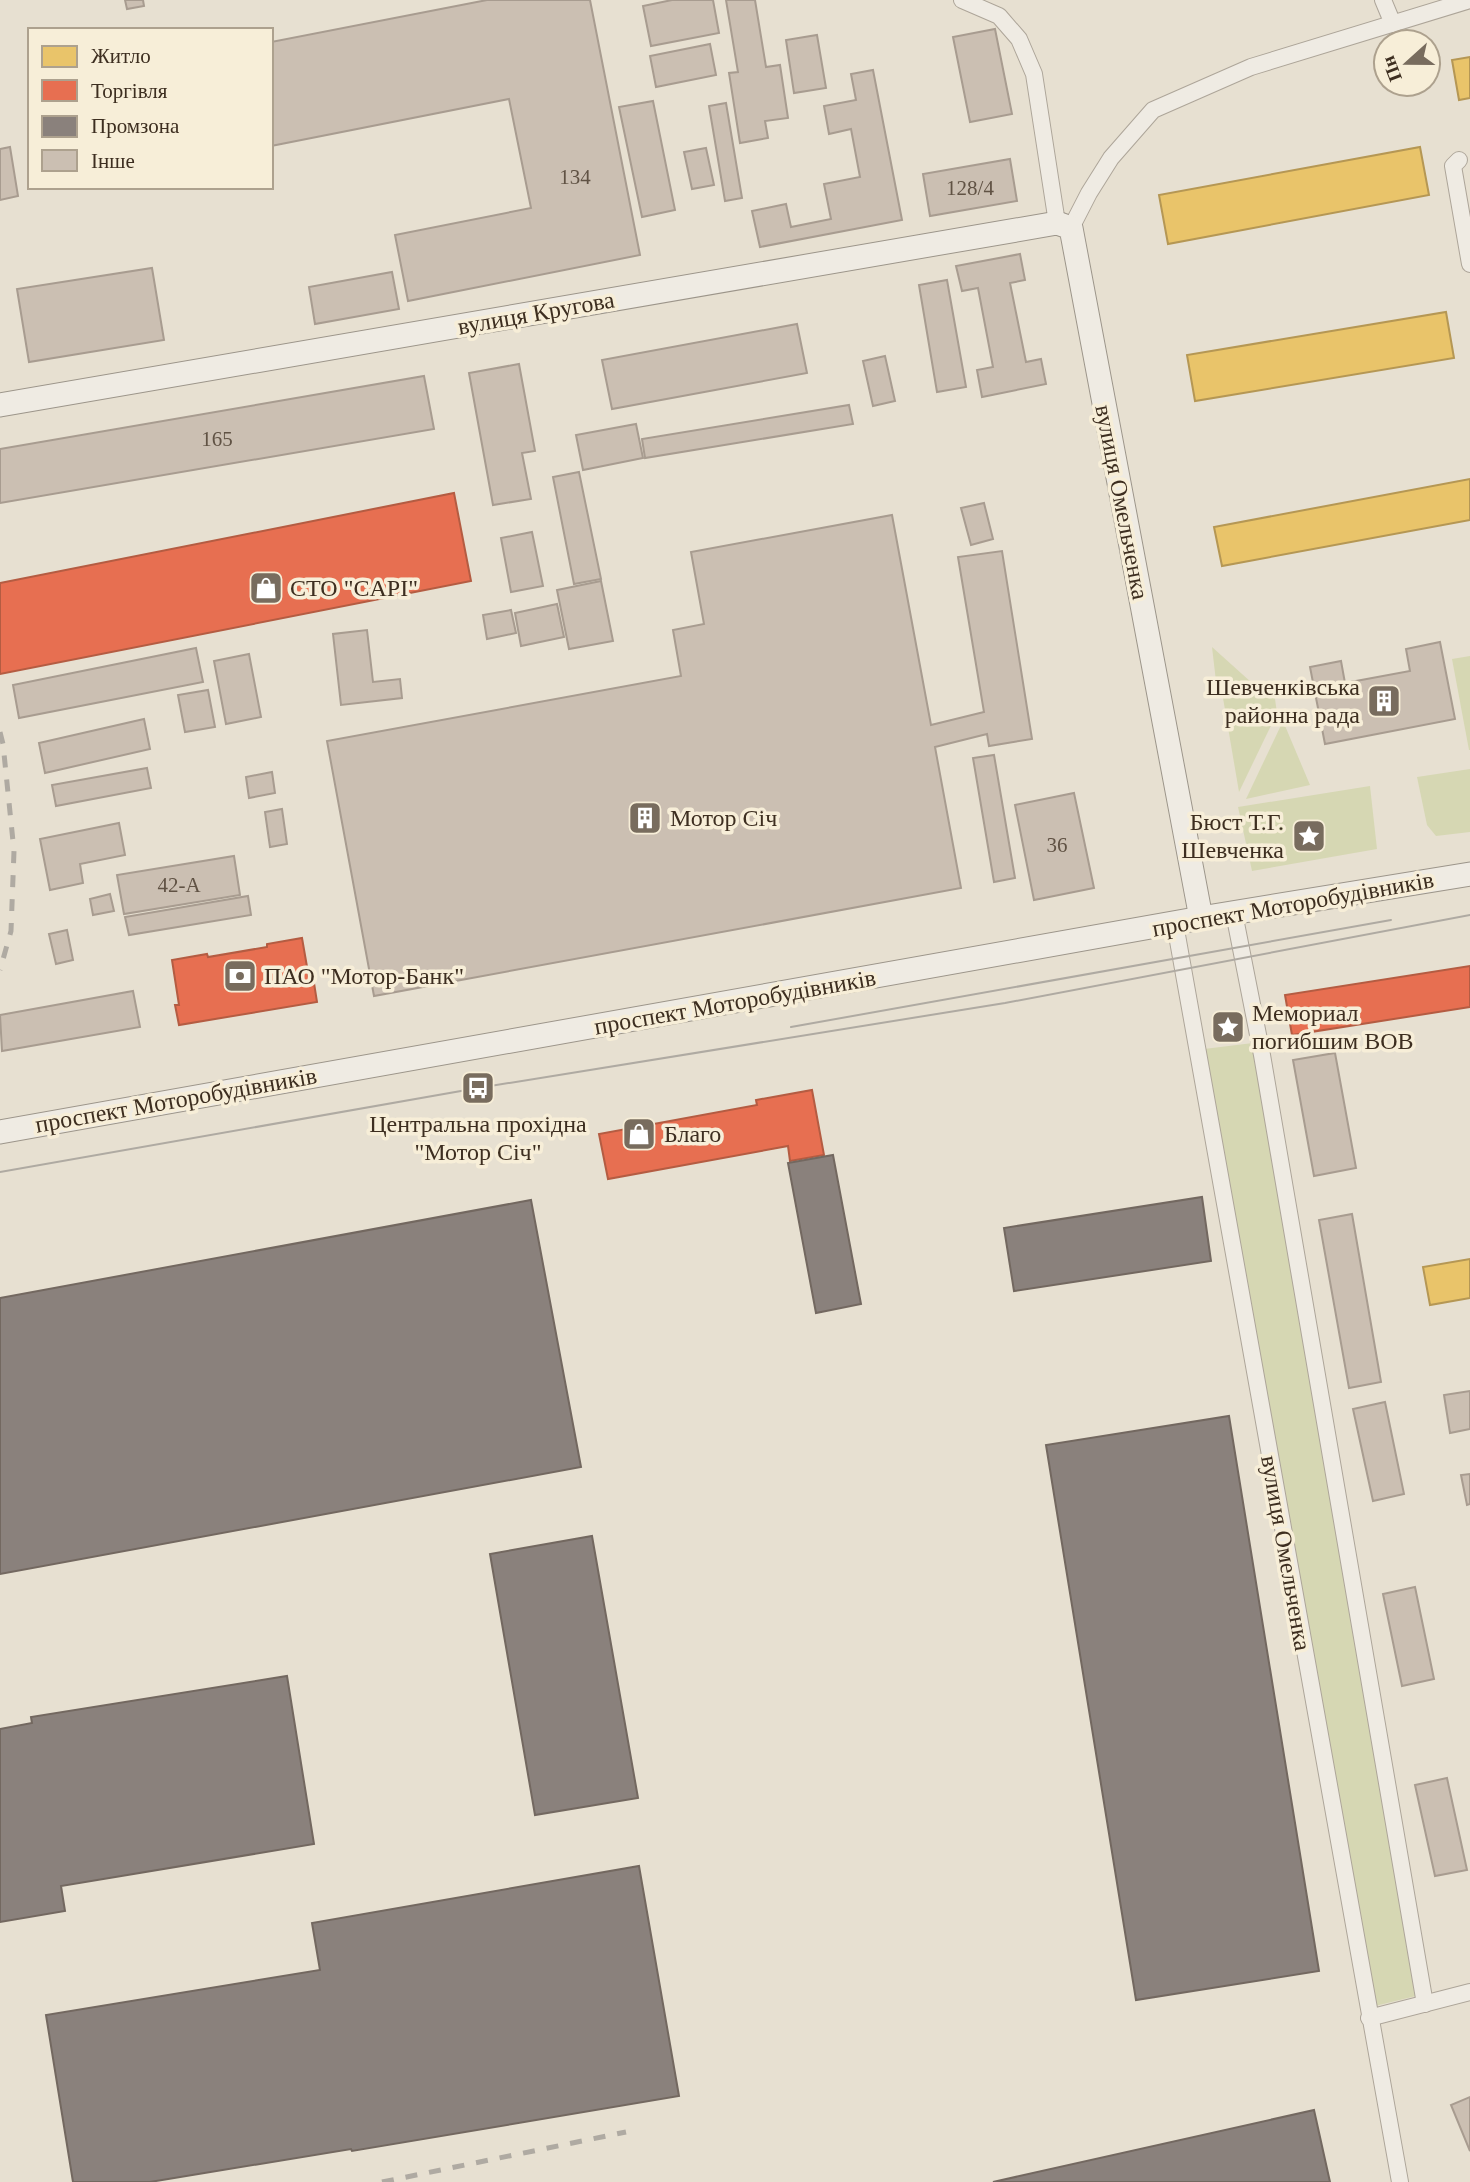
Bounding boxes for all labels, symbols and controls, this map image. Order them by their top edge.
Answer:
legend [28,28,273,189]
north arrow [1372,28,1442,98]
text: Житло [91,44,151,68]
text: Пн [1377,53,1406,85]
text: Торгівля [91,79,168,103]
text: Промзона [91,114,180,138]
text: Інше [91,149,135,173]
house number: 134 [559,165,591,189]
house number: 128/4 [946,176,994,200]
street label: вулиця Кругова [456,286,617,340]
street label: вулиця Омельченка [1090,402,1154,602]
house number: 165 [201,427,233,451]
shop icon: СТО "CAPI" [247,569,285,607]
place label: СТО "CAPI" [290,575,418,601]
place label: Шевченківська районна рада [1206,674,1360,728]
building icon: Шевченківська районна рада [1365,682,1403,720]
building icon: Мотор Січ [626,799,664,837]
place label: Мотор Січ [670,805,777,831]
place label: Бюст Т.Г. Шевченка [1181,809,1284,863]
place icon: Бюст Т.Г. Шевченка [1290,817,1328,855]
house number: 36 [1047,833,1068,857]
street label: проспект Моторобудівників [1150,866,1436,942]
house number: 42-А [157,873,201,897]
bank icon: ПАО "Мотор-Банк" [221,957,259,995]
place label: ПАО "Мотор-Банк" [264,963,464,989]
street label: проспект Моторобудівників [592,964,878,1040]
place label: Мемориал погибшим ВОВ [1252,1000,1414,1054]
place icon: Мемориал погибшим ВОВ [1209,1008,1247,1046]
street label: проспект Моторобудівників [33,1062,319,1138]
bus stop icon: Центральна прохідна "Мотор Січ" [459,1069,497,1107]
place label: Центральна прохідна "Мотор Січ" [369,1111,587,1165]
shop icon: Благо [620,1115,658,1153]
place label: Благо [664,1121,721,1147]
street label: вулиця Омельченка [1256,1453,1316,1653]

